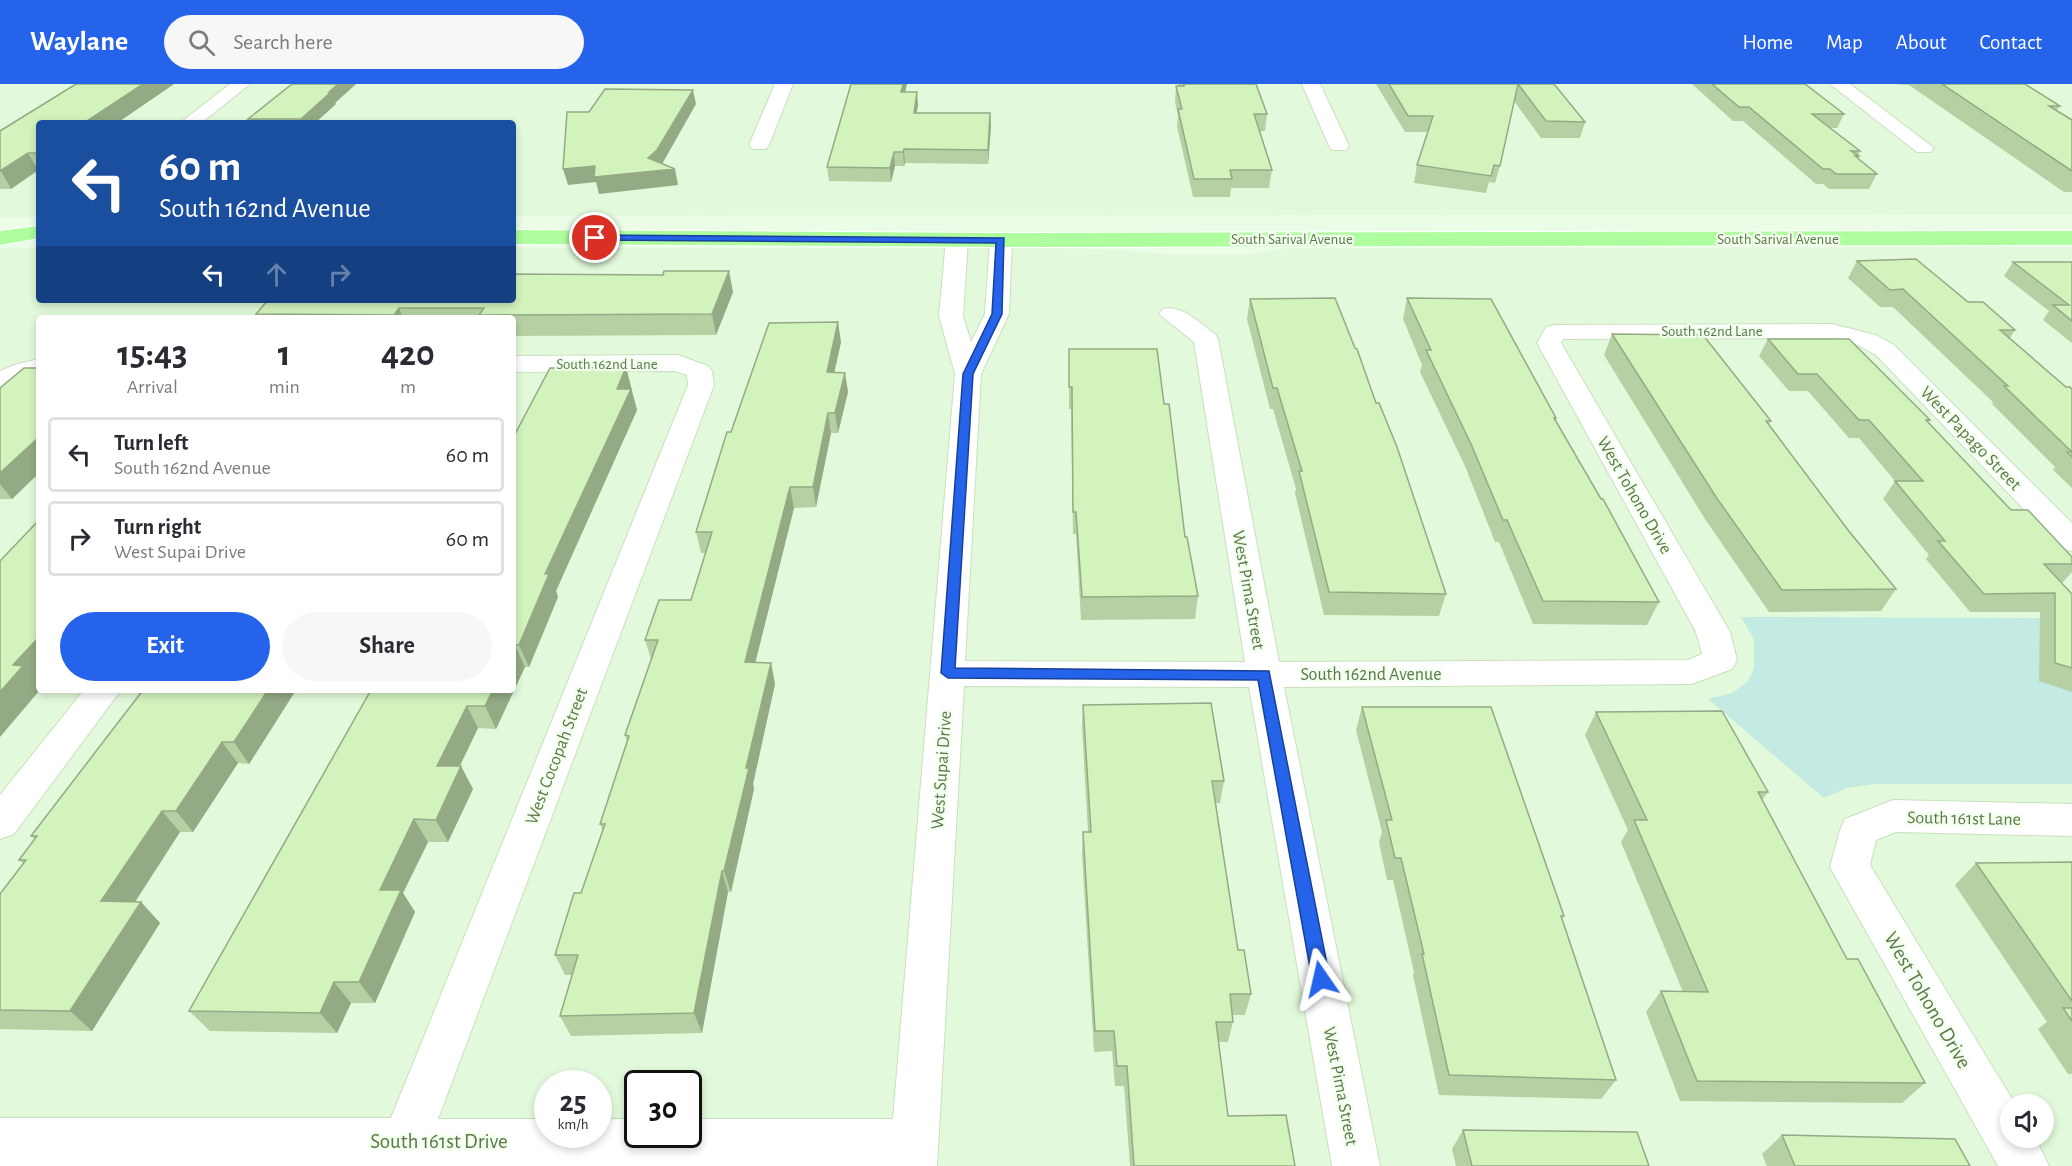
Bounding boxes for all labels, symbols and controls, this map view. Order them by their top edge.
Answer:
search box [164,15,584,69]
icon: search [185,26,218,59]
text: Waylane [30,28,128,56]
text: Search here [233,31,333,53]
text: Home [1742,32,1793,53]
text: Map [1826,32,1863,53]
text: About [1896,32,1946,53]
text: Contact [1979,32,2042,53]
icon: left [60,144,138,222]
text: 60 m [159,146,241,188]
text: South 162nd Avenue [159,195,371,222]
pin [569,212,620,263]
icon: arrive [578,221,611,254]
street label: South Sarival Avenue [1231,232,1353,247]
street label: South Sarival Avenue [1717,232,1839,247]
icon: left [197,258,230,291]
icon: ahead [260,258,293,291]
icon: right [323,258,356,291]
street label: South 162nd Lane [1661,324,1763,339]
text: 15:43 [117,336,188,372]
text: 1 [278,336,291,372]
text: 420 [381,336,435,372]
street label: South 162nd Lane [556,357,658,372]
text: Arrival [127,377,178,397]
text: min [269,377,300,397]
text: m [400,377,416,397]
street label: West Papago Street [1916,383,2024,494]
text: Turn left [114,432,188,454]
street label: West Tohono Drive [1593,434,1675,557]
icon: left [63,438,96,471]
text: 60 m [446,444,489,466]
text: South 162nd Avenue [114,458,271,478]
text: Turn right [114,516,201,538]
icon: right [63,522,96,555]
text: 60 m [446,528,489,550]
street label: West Pima Street [1229,529,1267,651]
text: West Supai Drive [114,542,246,562]
button: Exit [60,612,270,681]
button: Share [282,612,492,681]
street label: South 162nd Avenue [1300,666,1442,684]
street label: West Cocopah Street [523,685,591,827]
street label: West Supai Drive [929,710,955,830]
street label: South 161st Lane [1907,809,2021,829]
street label: West Tohono Drive [1880,928,1975,1072]
position arrow [1289,947,1353,1011]
street label: West Pima Street [1320,1025,1360,1147]
speed limit sign: 30 [624,1070,702,1148]
text: 25 [559,1087,587,1117]
map controls [2000,1094,2054,1148]
button: sound [2000,1094,2054,1148]
text: km/h [558,1117,588,1132]
street label: South 161st Drive [370,1131,508,1152]

